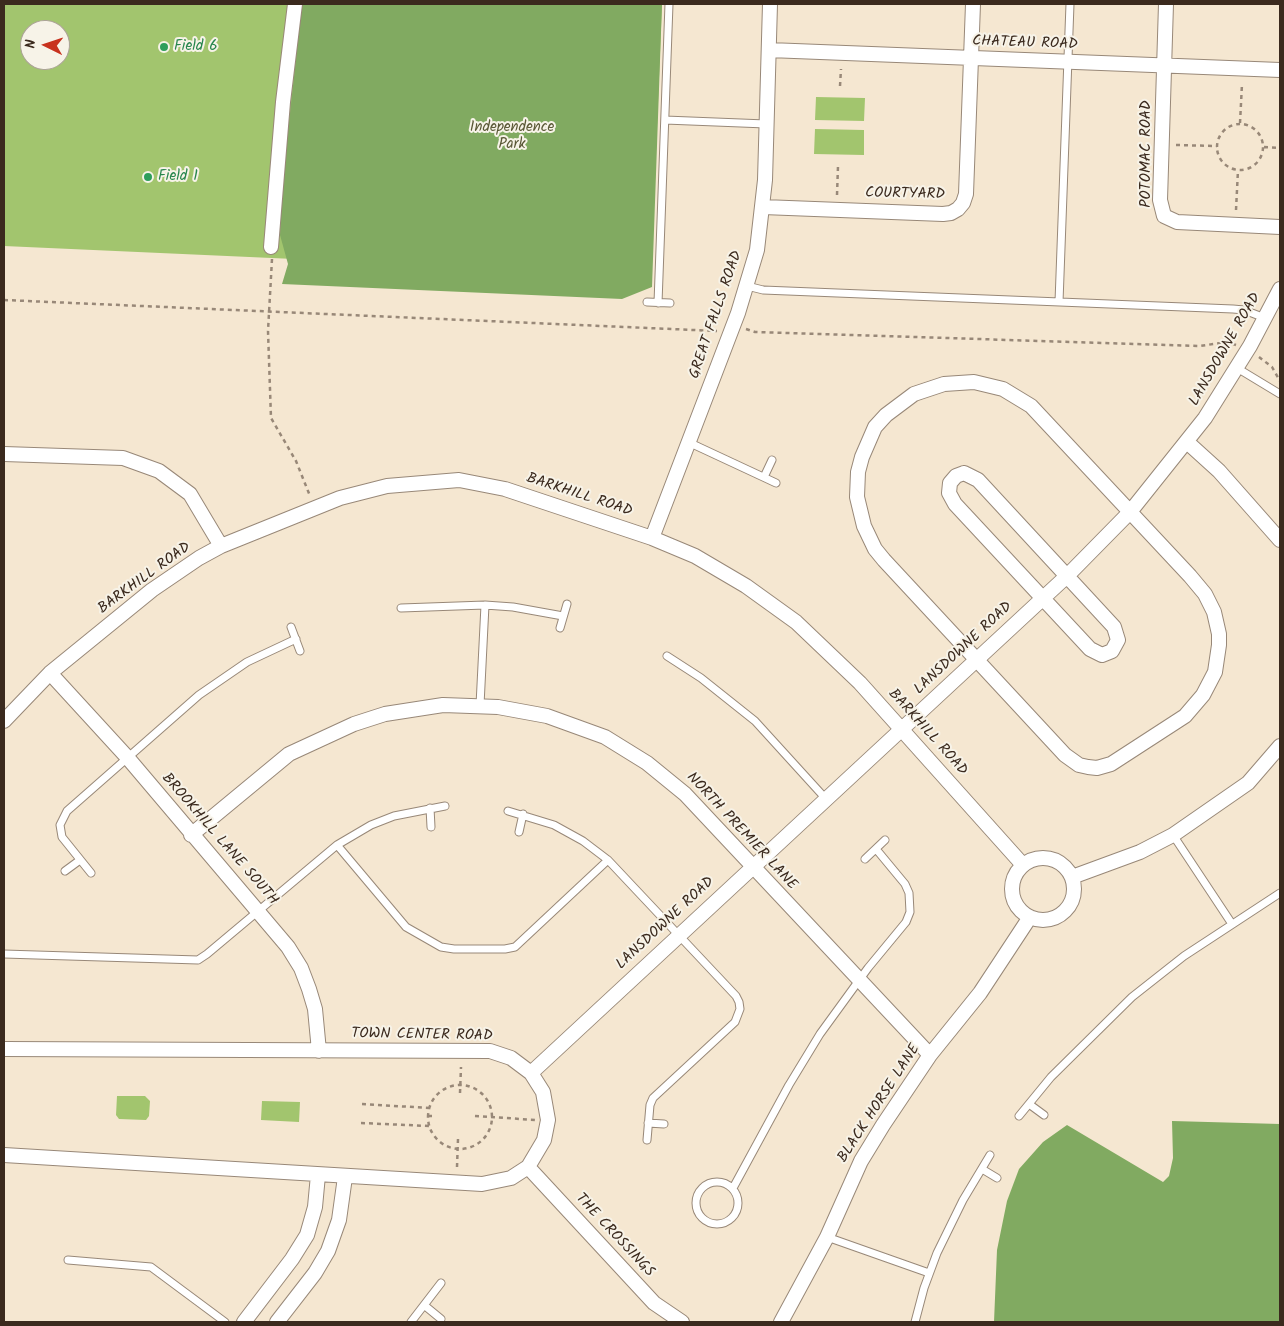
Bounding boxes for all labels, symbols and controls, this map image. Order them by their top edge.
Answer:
north arrow [20,20,70,70]
street label: CHATEAU ROAD [972,33,1078,55]
place label: Field 6 [174,38,218,56]
text: N [20,39,42,49]
marker: Field 6 [158,41,170,53]
street label: POTOMAC ROAD [1138,100,1156,208]
park label: Independence Park [470,119,554,154]
place label: Field 1 [158,168,198,186]
marker: Field 1 [142,171,154,183]
street label: COURTYARD [865,185,945,205]
street label: GREAT FALLS ROAD [687,249,747,381]
street label: LANSDOWNE ROAD [1186,290,1266,410]
street label: BARKHILL ROAD [524,470,634,522]
street label: BARKHILL ROAD [95,539,195,619]
street label: LANSDOWNE ROAD [911,599,1017,699]
street label: BARKHILL ROAD [883,686,971,780]
street label: NORTH PREMIER LANE [682,769,800,895]
street label: BROOKHILL LANE SOUTH [157,770,281,910]
street label: LANSDOWNE ROAD [613,874,719,974]
street label: TOWN CENTER ROAD [351,1026,493,1046]
street label: BLACK HORSE LANE [835,1041,925,1167]
street label: THE CROSSINGS [571,1190,657,1282]

